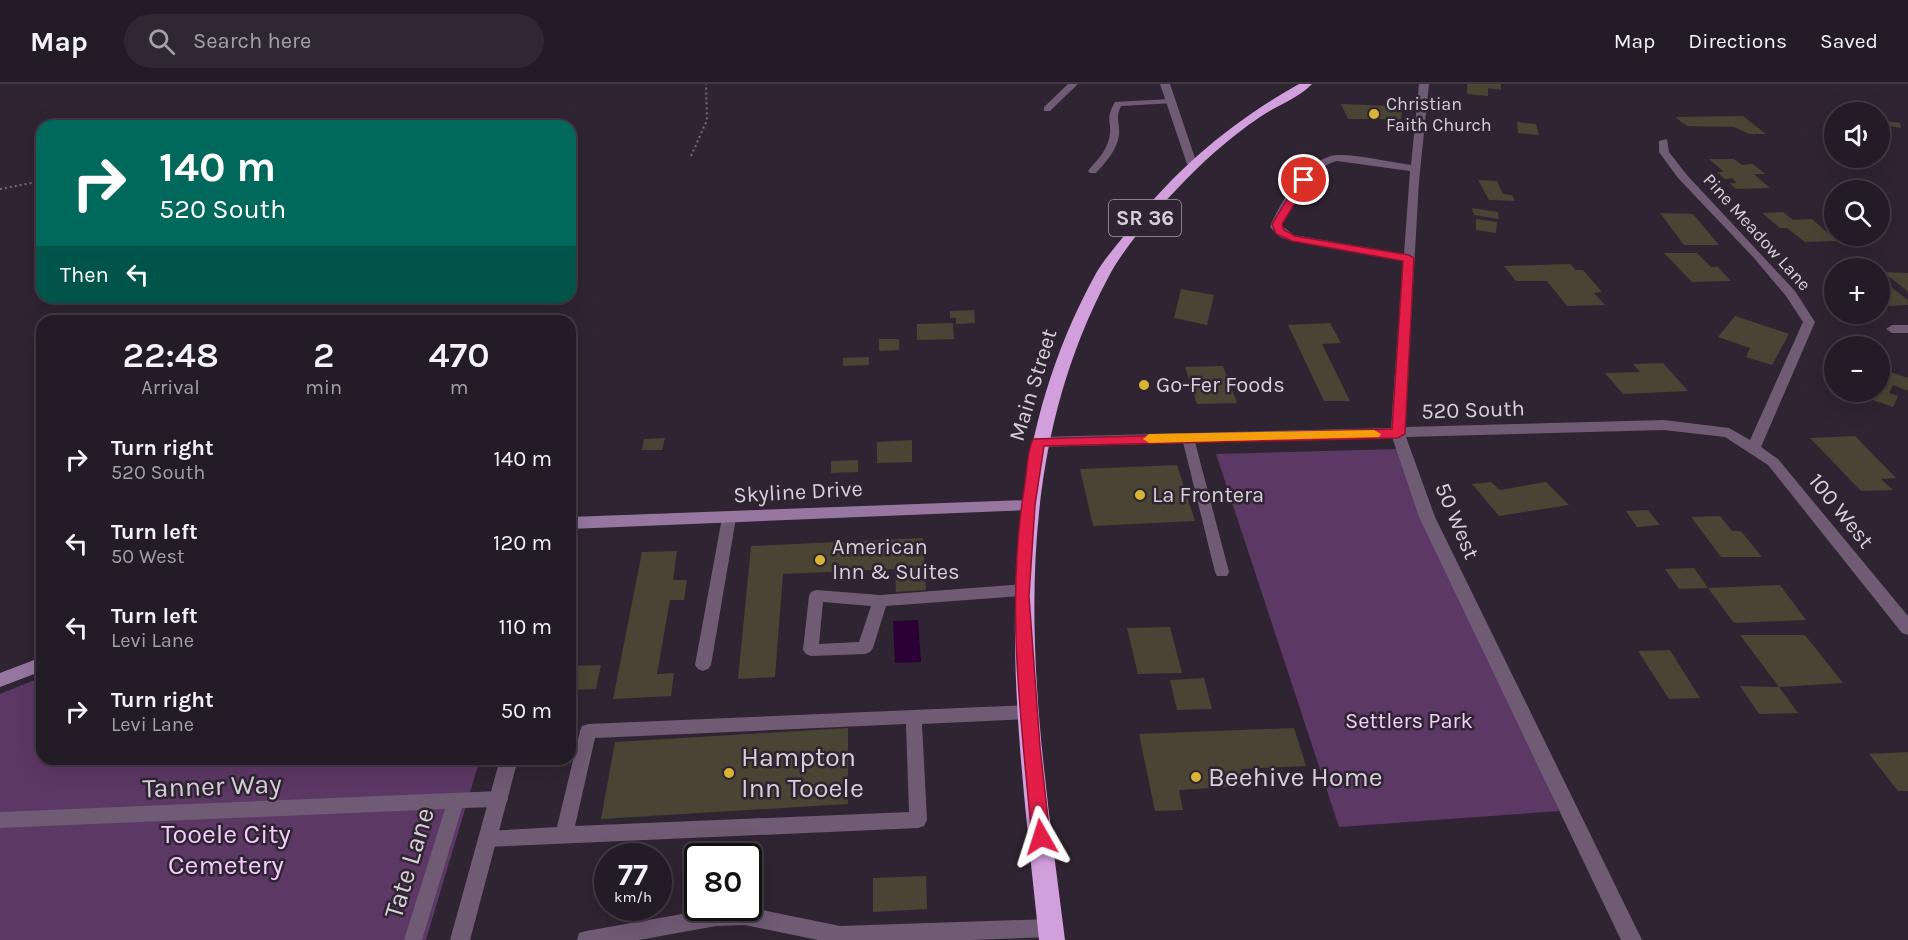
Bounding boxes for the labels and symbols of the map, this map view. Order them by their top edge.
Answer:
place label: Christian Faith Church [1386,93,1492,136]
marker: Christian Faith Church [1367,107,1381,121]
pin [1278,154,1329,205]
street label: Pine Meadow Lane [1699,169,1815,295]
road number: SR 36 [1109,200,1181,236]
street label: Main Street [1004,326,1062,444]
place label: Go-Fer Foods [1156,372,1285,398]
marker: Go-Fer Foods [1137,378,1151,392]
street label: 520 South [1421,395,1525,425]
street label: 100 West [1803,468,1879,554]
street label: Skyline Drive [733,476,863,508]
street label: 50 West [1429,479,1485,563]
place label: La Frontera [1152,482,1264,508]
marker: La Frontera [1133,488,1147,502]
place label: American Inn & Suites [832,534,960,585]
marker: American Inn & Suites [813,553,827,567]
park label: Settlers Park [1345,708,1473,734]
place label: Hampton Inn Tooele [741,741,864,804]
place label: Beehive Home [1208,761,1383,793]
marker: Hampton Inn Tooele [722,766,736,780]
street label: Tanner Way [142,768,283,804]
marker: Beehive Home [1189,770,1203,784]
street label: Tate Lane [377,804,441,922]
position arrow [1009,805,1073,869]
park label: Tooele City Cemetery [161,818,291,881]
speed limit sign: 80 [684,843,762,921]

